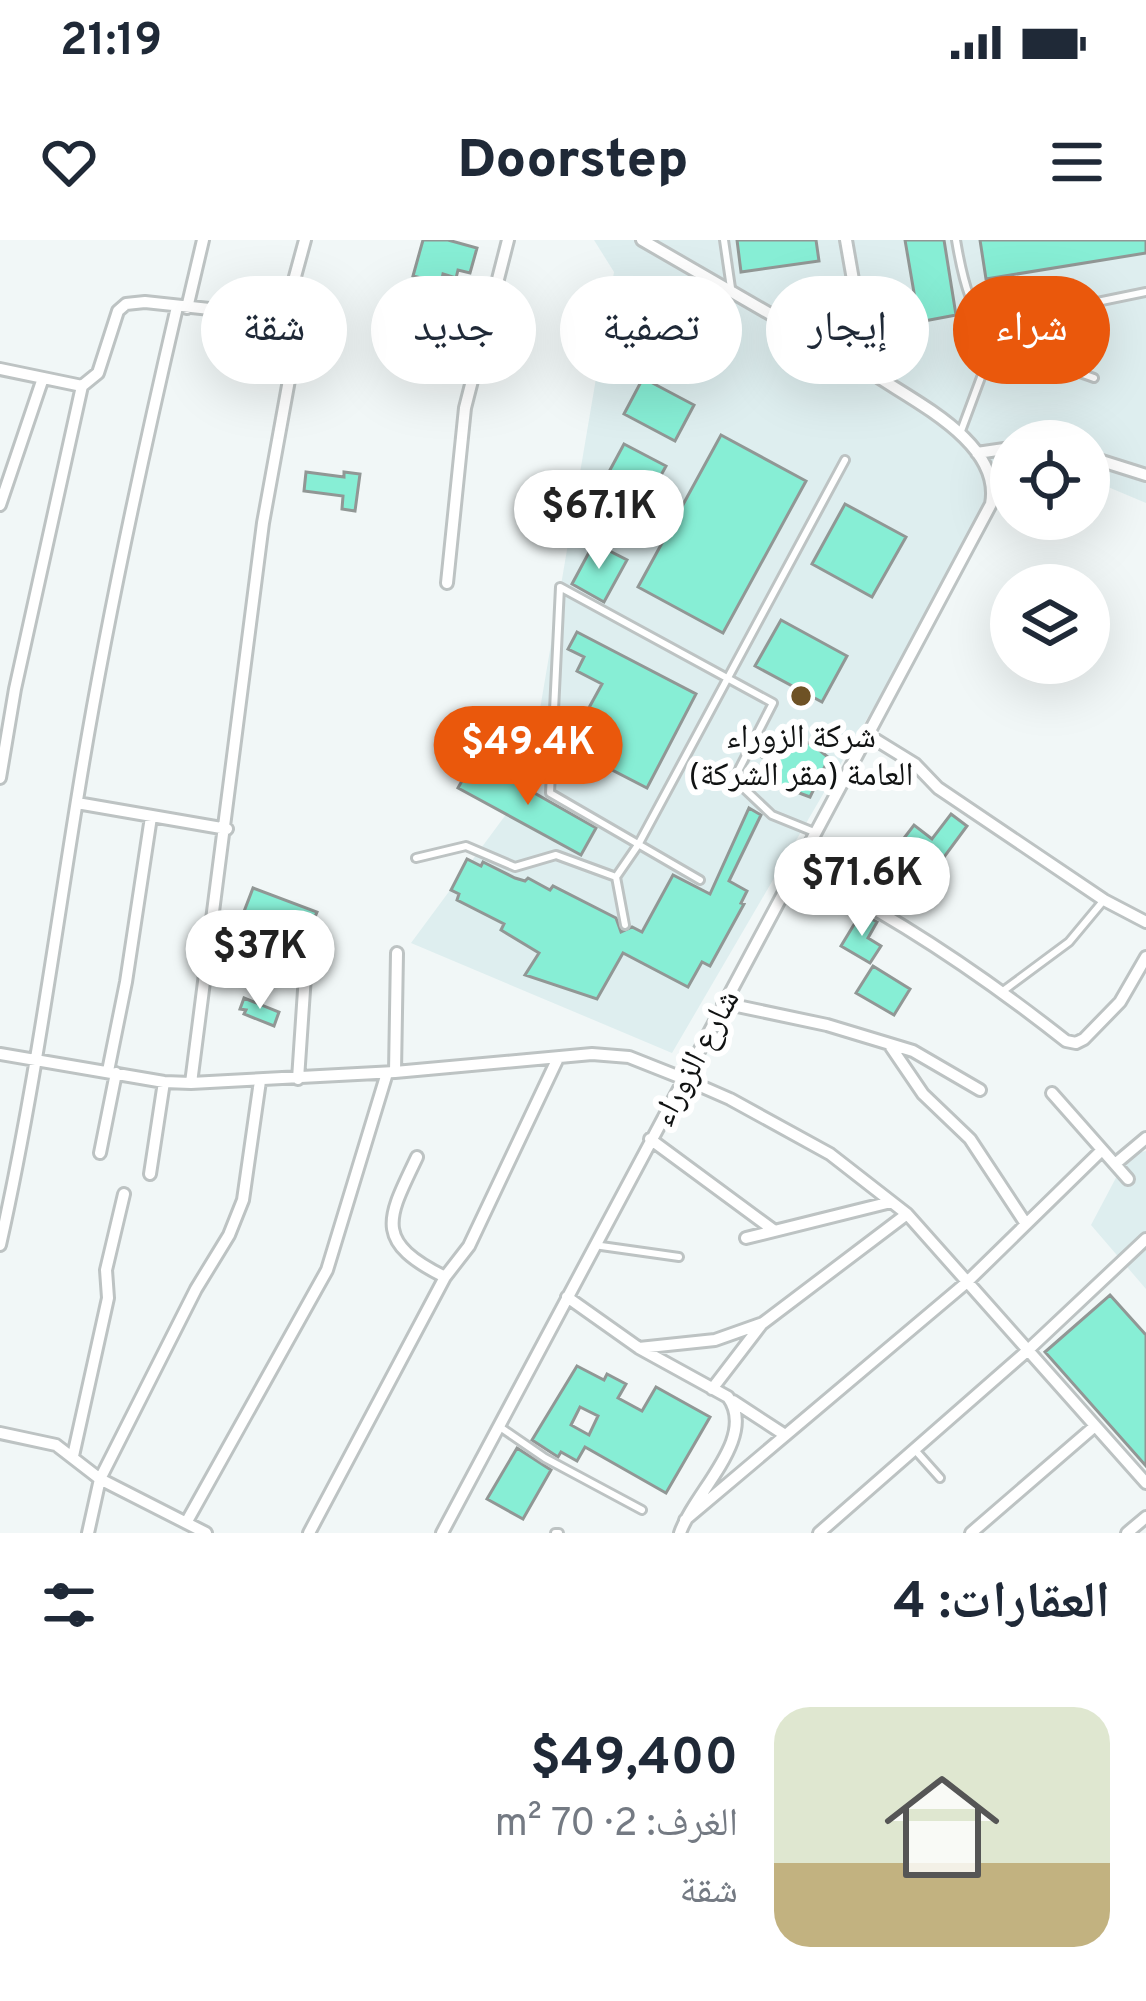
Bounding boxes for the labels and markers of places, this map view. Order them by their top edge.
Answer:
pin: $67.1K [501,470,697,572]
marker: شركة الزوراء العامة (مقر الشركة) [788,683,814,709]
pin: $49.4K [430,706,626,808]
place label: شركة الزوراء العامة (مقر الشركة) [689,718,913,798]
pin: $71.6K [764,837,960,939]
pin: $37K [189,910,331,1012]

